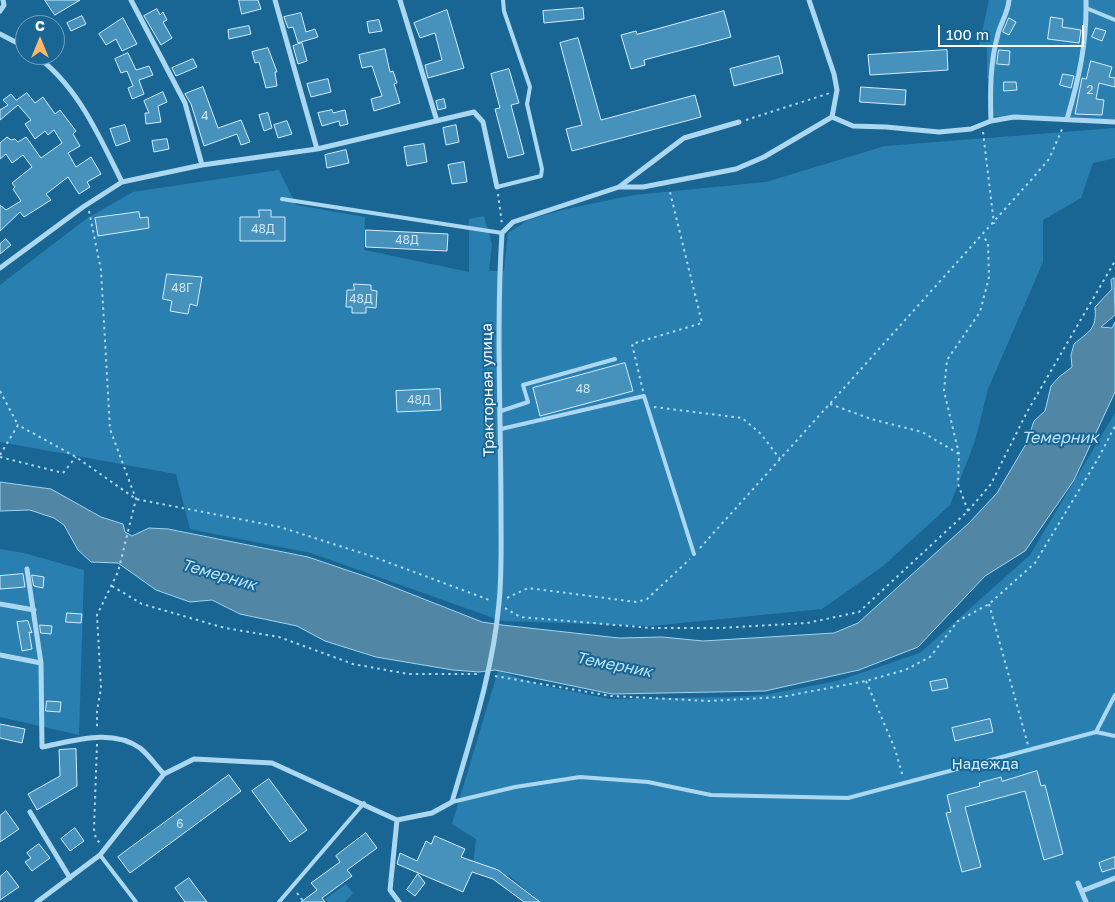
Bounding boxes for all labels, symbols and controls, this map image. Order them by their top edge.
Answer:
north arrow [15,15,65,65]
scale bar [940,15,1086,47]
text: С [35,17,45,34]
text: 100 m [946,25,989,43]
house number: 2 [1087,83,1093,97]
house number: 4 [201,109,209,123]
house number: 48Д [251,222,275,236]
house number: 48Д [395,233,419,247]
house number: 48Г [171,281,193,295]
house number: 48Д [349,292,373,306]
street label: Тракторная улица [478,323,498,457]
house number: 48 [576,382,590,396]
house number: 48Д [407,393,431,407]
water label: Темерник [1021,428,1099,448]
water label: Темерник [179,555,259,595]
water label: Темерник [574,648,654,682]
park label: Надежда [951,755,1019,773]
house number: 6 [176,817,184,831]

